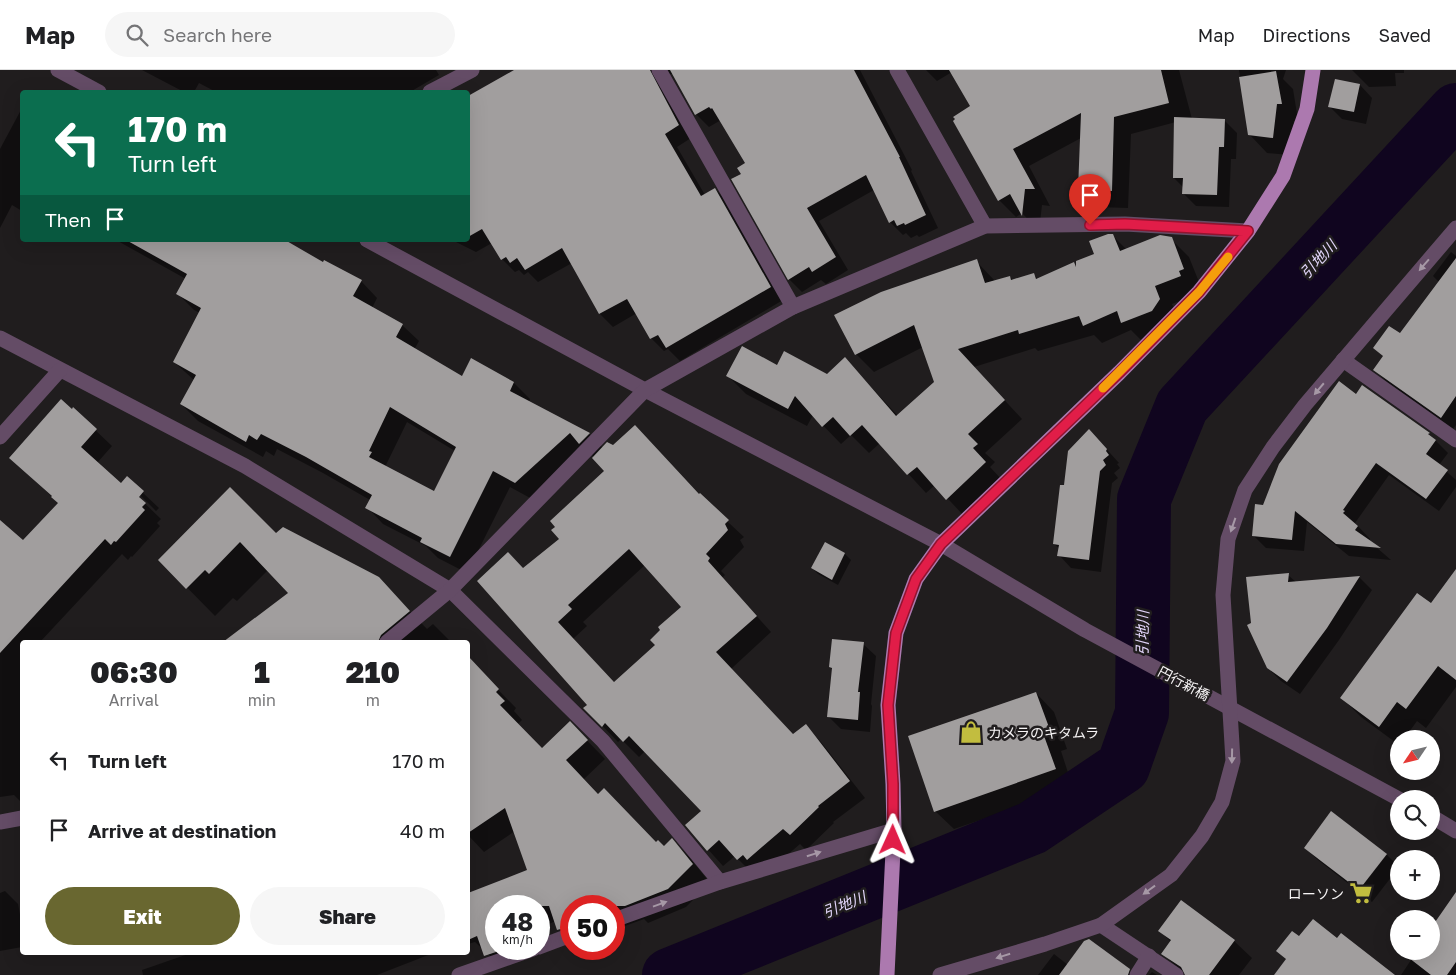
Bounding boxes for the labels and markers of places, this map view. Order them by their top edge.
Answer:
pin [1069,174,1111,225]
shop icon: カメラのキタムラ [958,719,984,745]
place label: カメラのキタムラ [988,724,1099,741]
supermarket icon: ローソン [1348,880,1374,906]
place label: ローソン [1288,885,1344,902]

